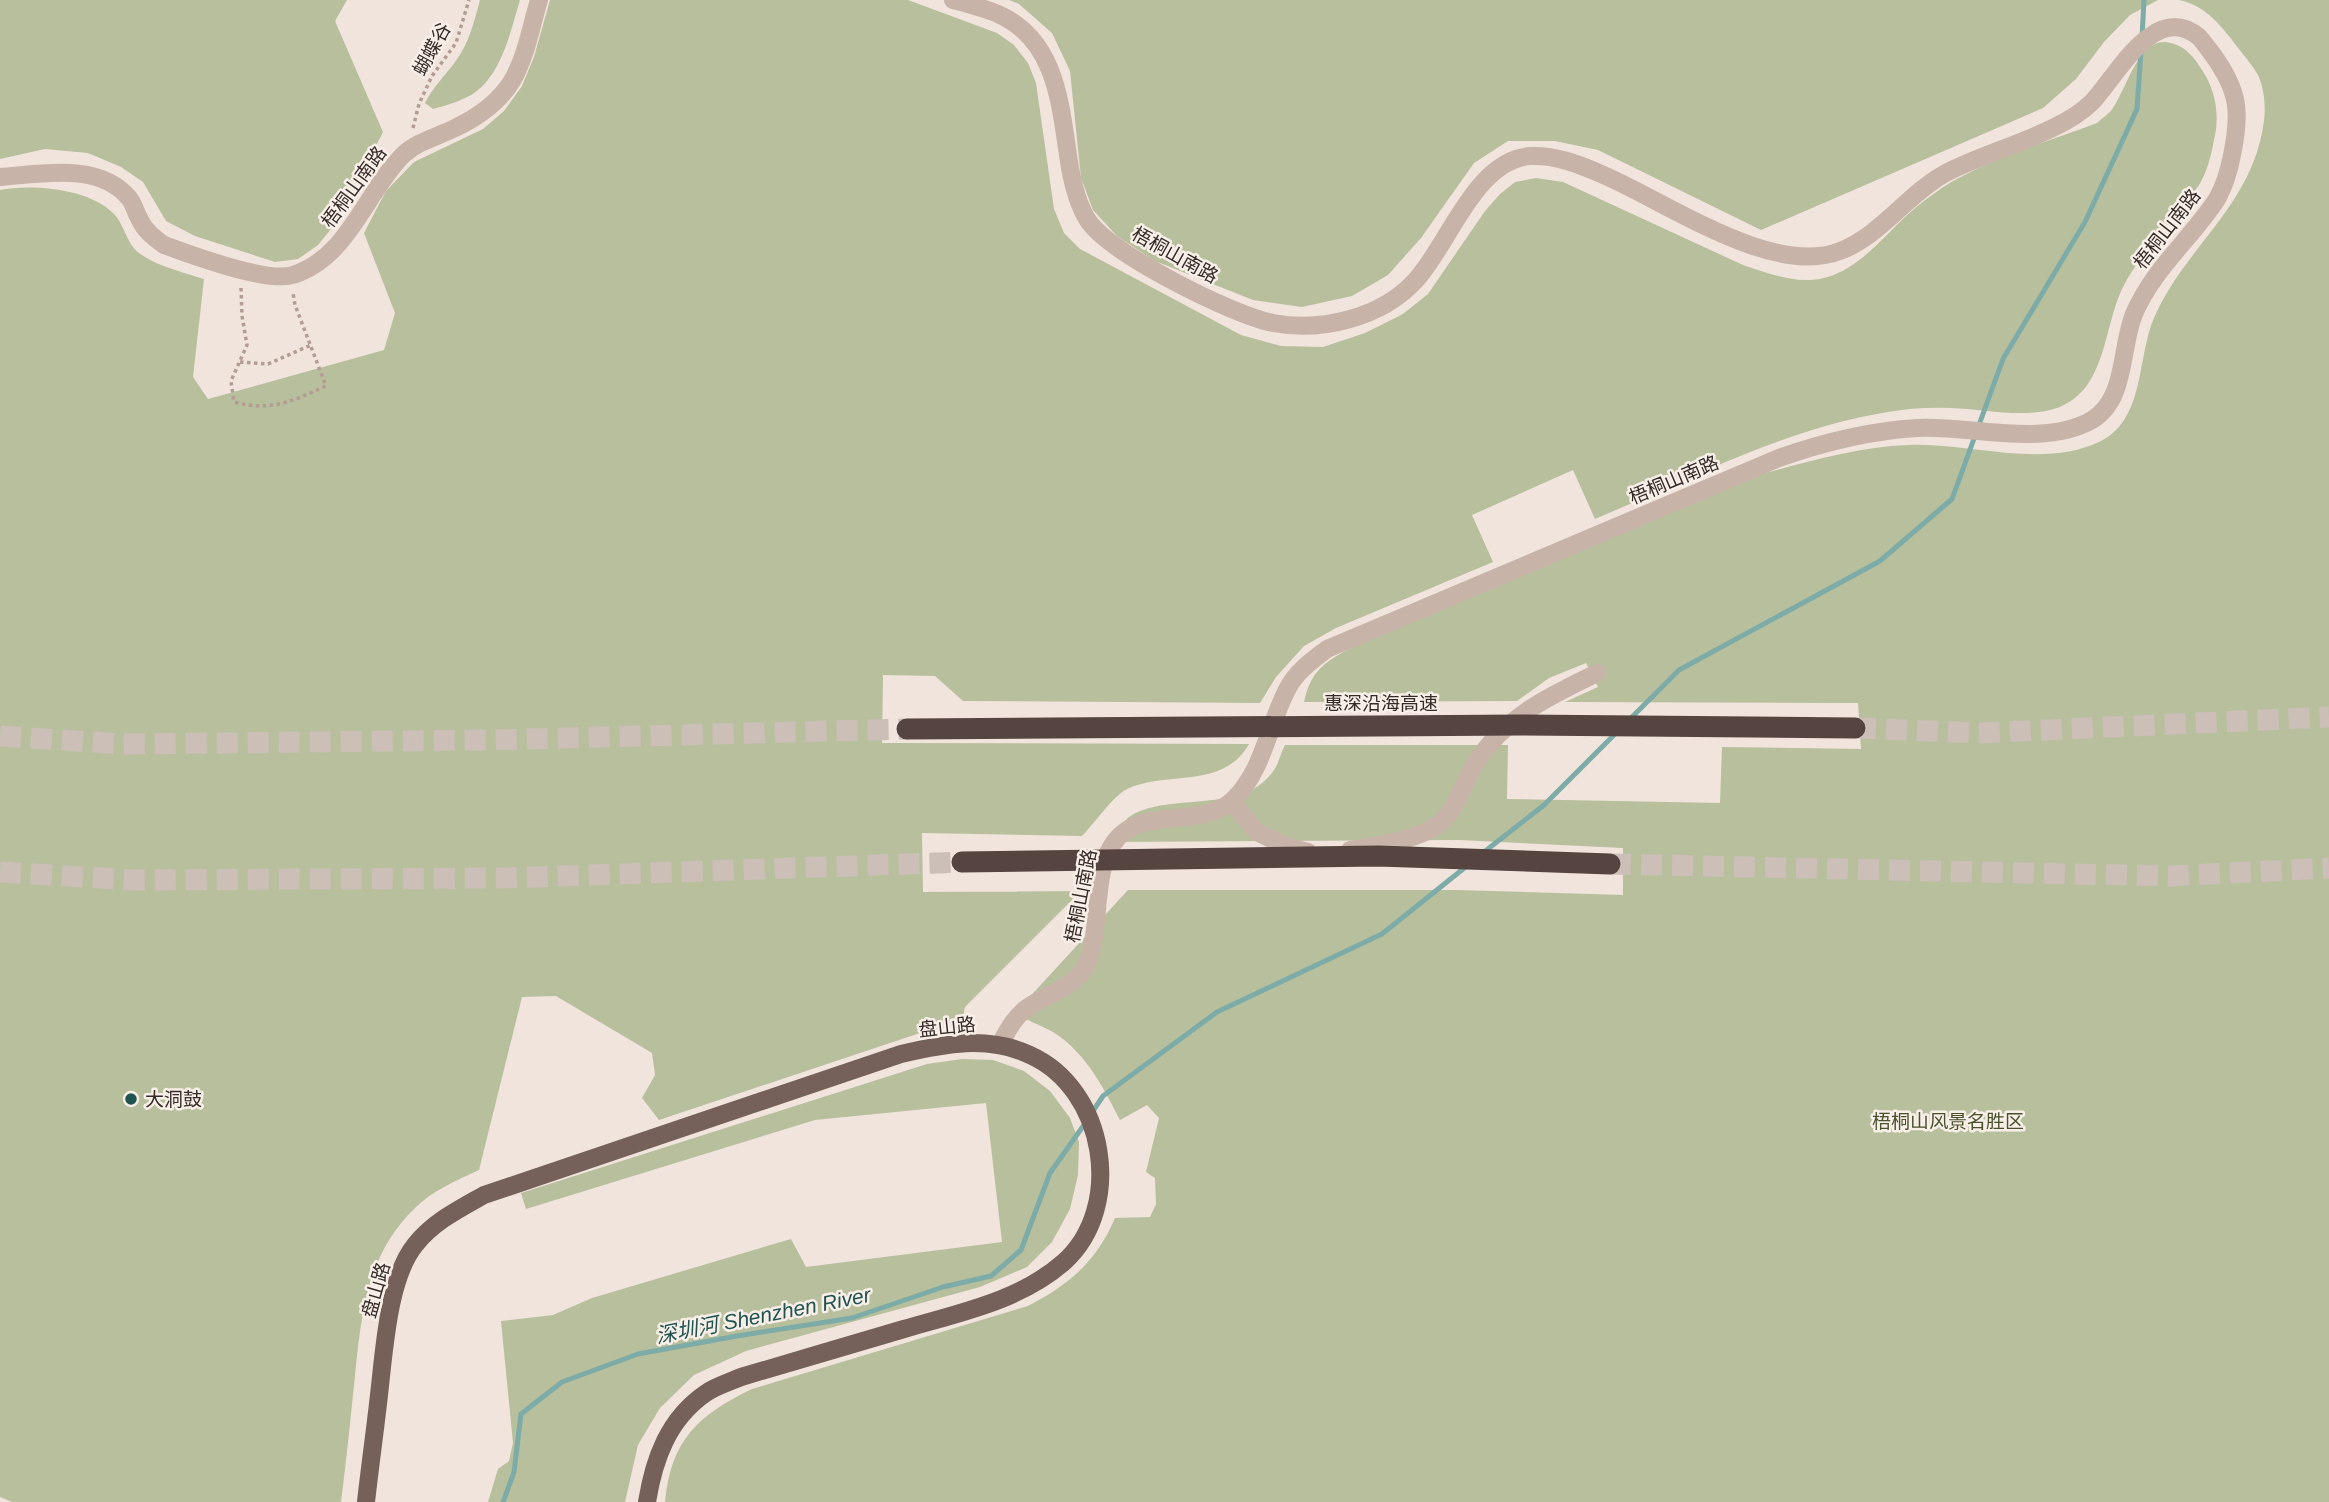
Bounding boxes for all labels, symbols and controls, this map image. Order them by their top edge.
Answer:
street label: 蝴蝶谷 [409,19,455,79]
street label: 梧桐山南路 [318,142,390,232]
street label: 梧桐山南路 [2129,185,2205,273]
street label: 梧桐山南路 [1128,223,1222,287]
street label: 梧桐山南路 [1626,452,1722,508]
street label: 惠深沿海高速 [1324,693,1438,714]
street label: 梧桐山南路 [1062,847,1100,945]
street label: 盘山路 [918,1014,976,1040]
place label: 大洞鼓 [145,1089,202,1110]
marker: 大洞鼓 [123,1091,139,1107]
park label: 梧桐山风景名胜区 [1872,1111,2024,1132]
street label: 盘山路 [358,1260,394,1320]
water label: 深圳河 Shenzhen River [654,1283,873,1347]

